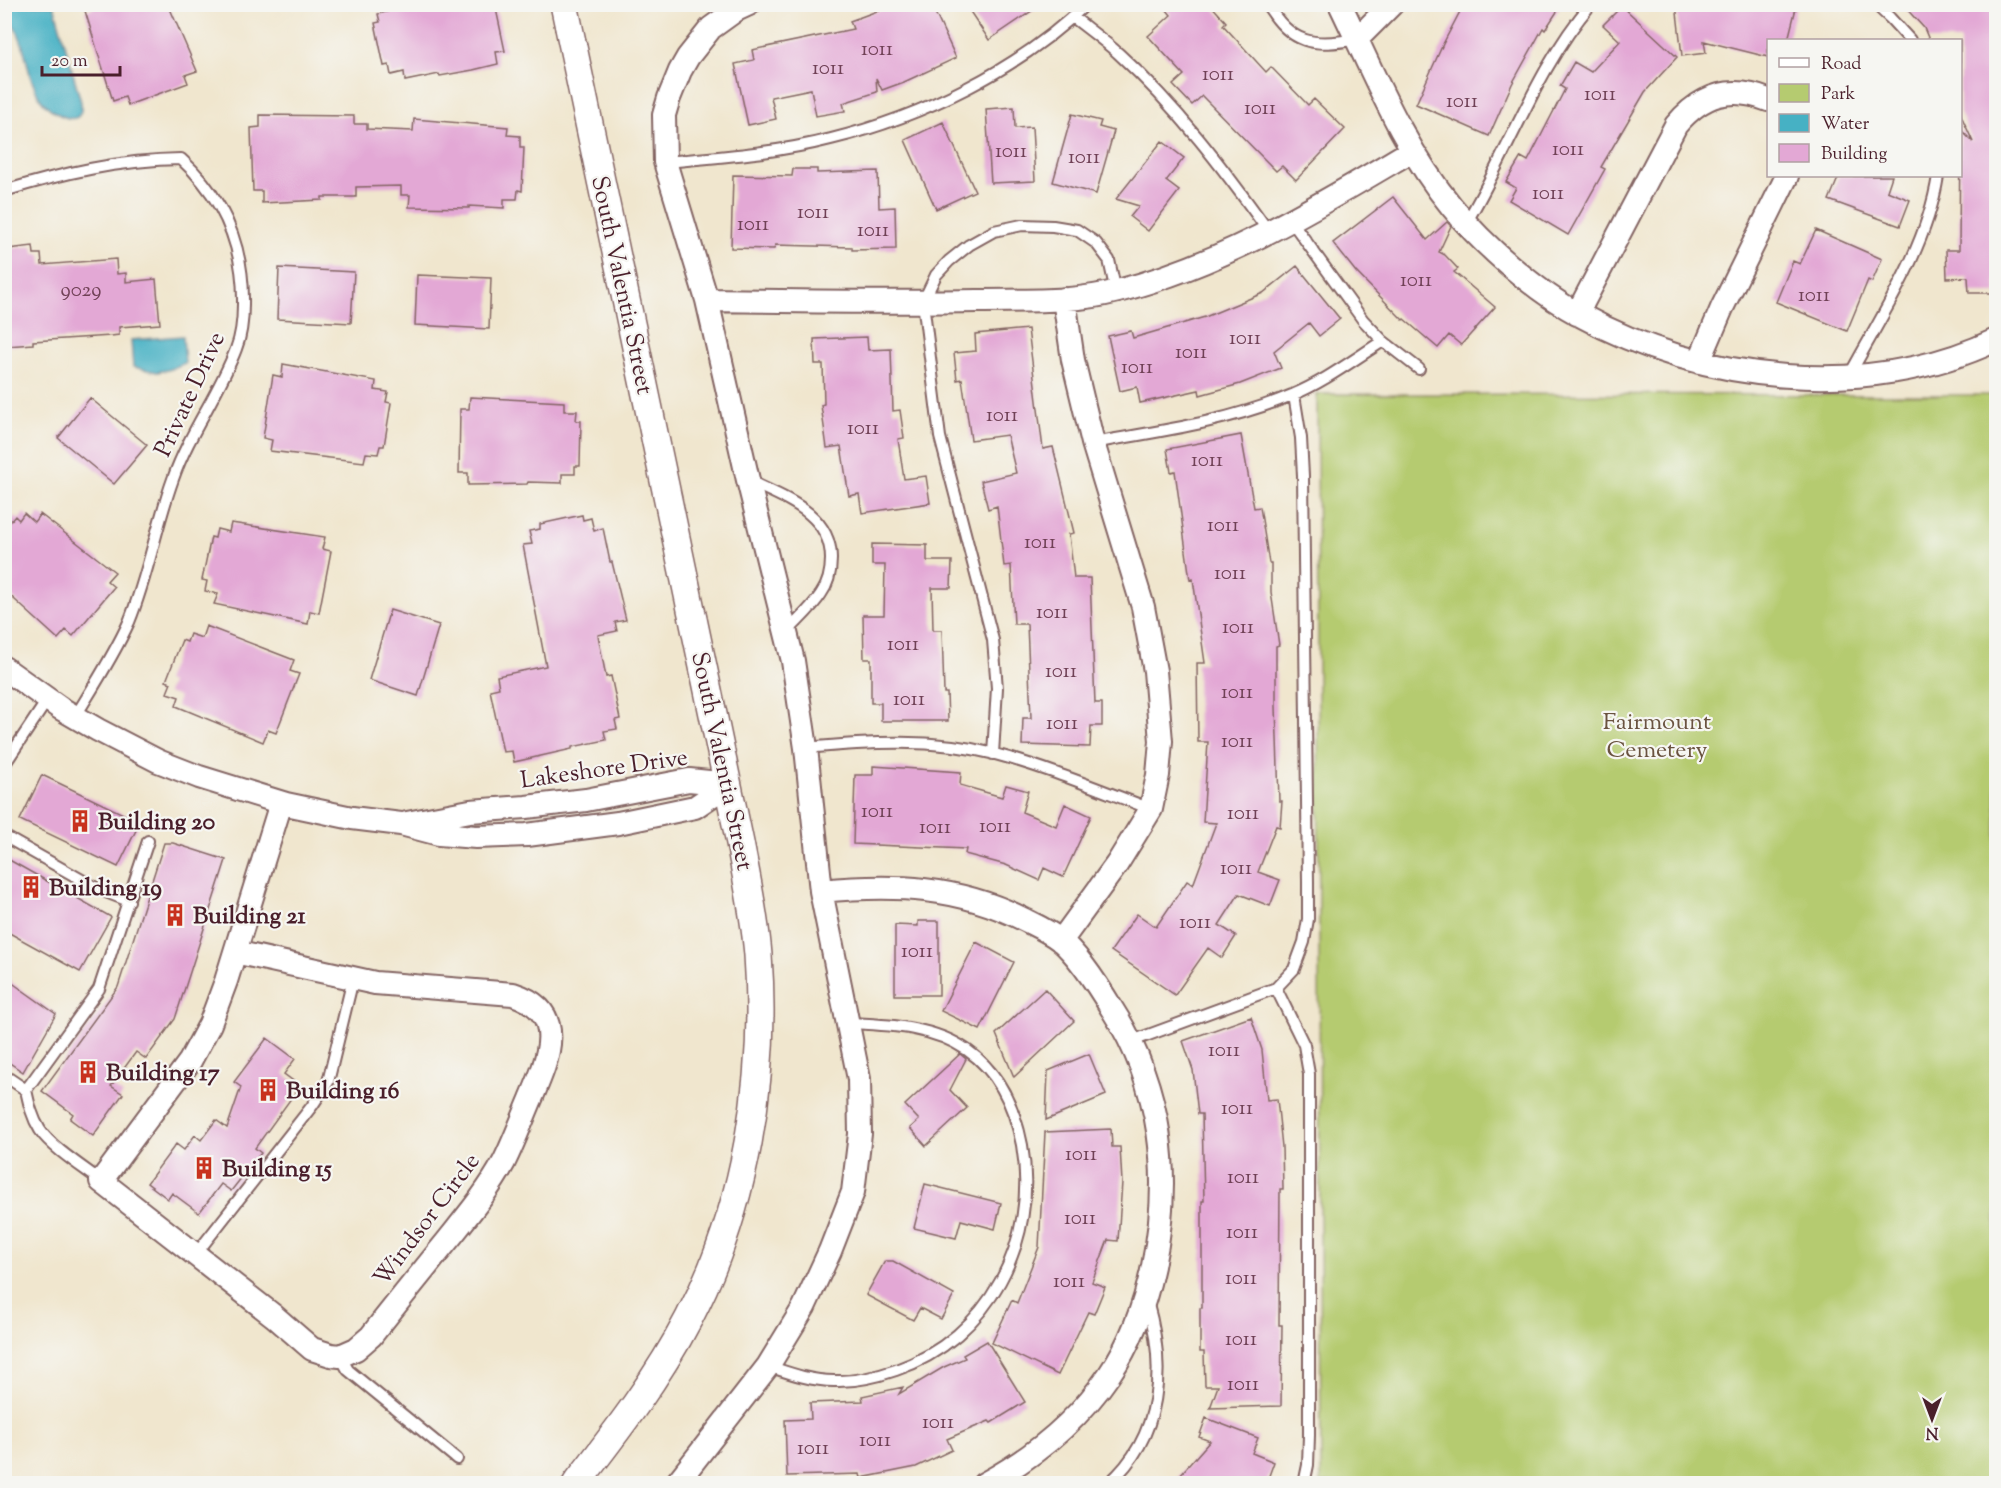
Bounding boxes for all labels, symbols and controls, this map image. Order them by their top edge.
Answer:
house number: 1011 [861,35,893,65]
scale bar [42,39,120,77]
legend [1767,39,1962,177]
text: 20 m [51,49,88,75]
text: Road [1821,52,1861,78]
house number: 1011 [812,54,844,84]
house number: 1011 [1202,60,1234,90]
house number: 1011 [1584,80,1616,110]
text: Park [1821,82,1856,108]
house number: 1011 [1446,87,1478,117]
house number: 1011 [1244,94,1276,124]
text: Water [1821,112,1870,138]
house number: 1011 [1552,135,1584,165]
house number: 1011 [995,137,1027,167]
text: Building [1821,142,1887,168]
house number: 1011 [1068,143,1100,173]
street label: South Valentia Street [581,173,661,398]
house number: 1011 [1532,179,1564,209]
house number: 1011 [797,198,829,228]
house number: 1011 [737,210,769,240]
house number: 1011 [857,216,889,246]
house number: 1011 [1400,266,1432,296]
house number: 9029 [60,276,102,306]
house number: 1011 [1798,281,1830,311]
house number: 1011 [1229,324,1261,354]
street label: Private Drive [147,327,235,463]
house number: 1011 [1175,338,1207,368]
house number: 1011 [1121,353,1153,383]
house number: 1011 [986,401,1018,431]
house number: 1011 [847,414,879,444]
house number: 1011 [1191,446,1223,476]
house number: 1011 [1207,511,1239,541]
house number: 1011 [1024,528,1056,558]
house number: 1011 [1214,559,1246,589]
house number: 1011 [1036,598,1068,628]
house number: 1011 [1222,613,1254,643]
house number: 1011 [887,630,919,660]
street label: South Valentia Street [681,649,761,874]
house number: 1011 [1045,657,1077,687]
house number: 1011 [1221,678,1253,708]
house number: 1011 [893,685,925,715]
park label: Fairmount Cemetery [1603,706,1711,768]
house number: 1011 [1046,709,1078,739]
house number: 1011 [1221,727,1253,757]
street label: Lakeshore Drive [518,741,690,799]
house number: 1011 [861,797,893,827]
house number: 1011 [1227,799,1259,829]
place label: Building 20 [98,806,216,840]
building icon: Building 20 [67,808,93,834]
house number: 1011 [979,812,1011,842]
house number: 1011 [919,813,951,843]
house number: 1011 [1220,854,1252,884]
place label: Building 19 [49,872,162,906]
building icon: Building 19 [18,874,44,900]
place label: Building 21 [193,900,307,934]
building icon: Building 21 [162,902,188,928]
house number: 1011 [1179,908,1211,938]
house number: 1011 [901,937,933,967]
house number: 1011 [1208,1036,1240,1066]
place label: Building 17 [106,1057,220,1091]
building icon: Building 17 [75,1059,101,1085]
place label: Building 16 [286,1075,400,1109]
building icon: Building 16 [255,1077,281,1103]
house number: 1011 [1221,1094,1253,1124]
house number: 1011 [1065,1140,1097,1170]
street label: Windsor Circle [366,1146,489,1294]
place label: Building 15 [222,1153,333,1187]
building icon: Building 15 [191,1155,217,1181]
house number: 1011 [1227,1163,1259,1193]
house number: 1011 [1064,1204,1096,1234]
house number: 1011 [1226,1218,1258,1248]
house number: 1011 [1225,1264,1257,1294]
house number: 1011 [1053,1267,1085,1297]
house number: 1011 [1225,1325,1257,1355]
house number: 1011 [1227,1370,1259,1400]
north arrow [1902,1389,1962,1449]
house number: 1011 [922,1408,954,1438]
text: N [1925,1420,1938,1443]
house number: 1011 [859,1426,891,1456]
house number: 1011 [797,1434,829,1464]

